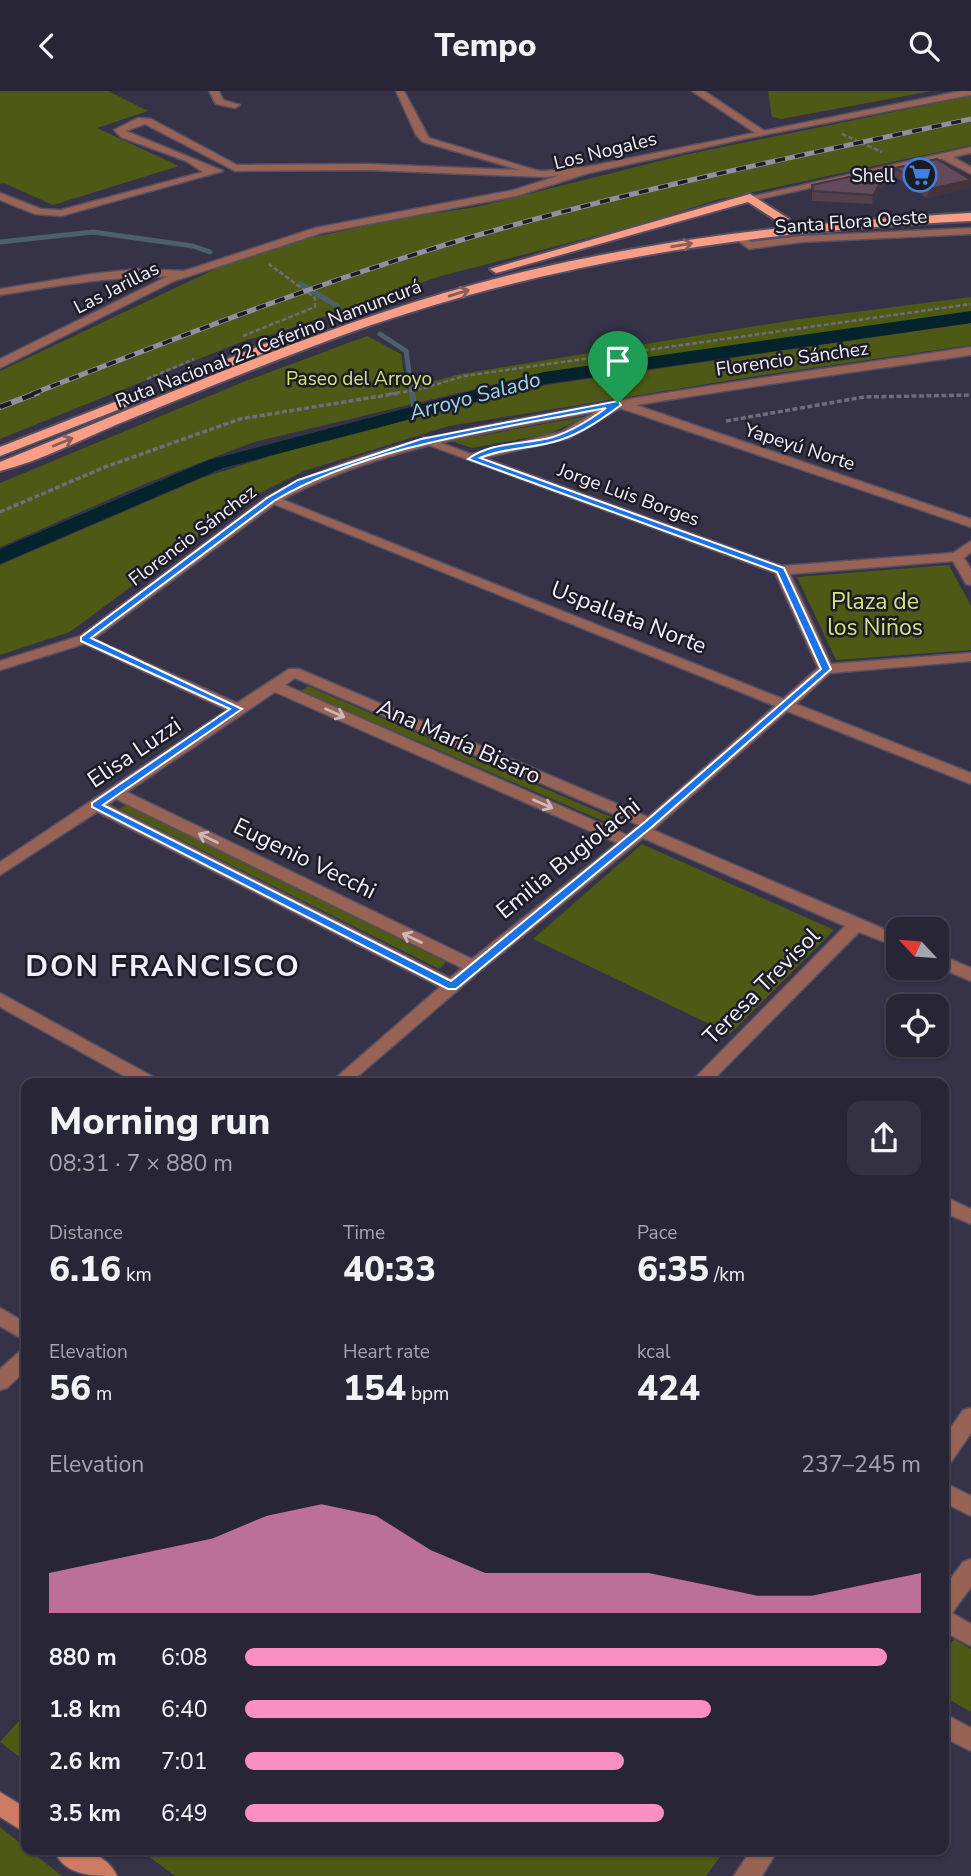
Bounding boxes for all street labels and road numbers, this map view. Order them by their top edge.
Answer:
street label: Los Nogales [551,126,660,176]
street label: Santa Flora Oeste [774,204,928,240]
street label: Las Jarillas [69,255,163,320]
street label: Ruta Nacional 22 Ceferino Namuncurá [112,273,425,414]
street label: Florencio Sánchez [714,335,870,383]
street label: Yapeyú Norte [740,417,858,477]
street label: Jorge Luis Borges [553,457,703,533]
street label: Florencio Sánchez [123,479,262,592]
street label: Uspallata Norte [547,574,711,661]
street label: Ana María Bisaro [372,691,546,792]
street label: Elisa Luzzi [81,710,187,795]
street label: Emilia Bugiolachi [490,791,647,926]
street label: Eugenio Vecchi [228,810,381,906]
street label: Teresa Trevisol [696,921,827,1052]

